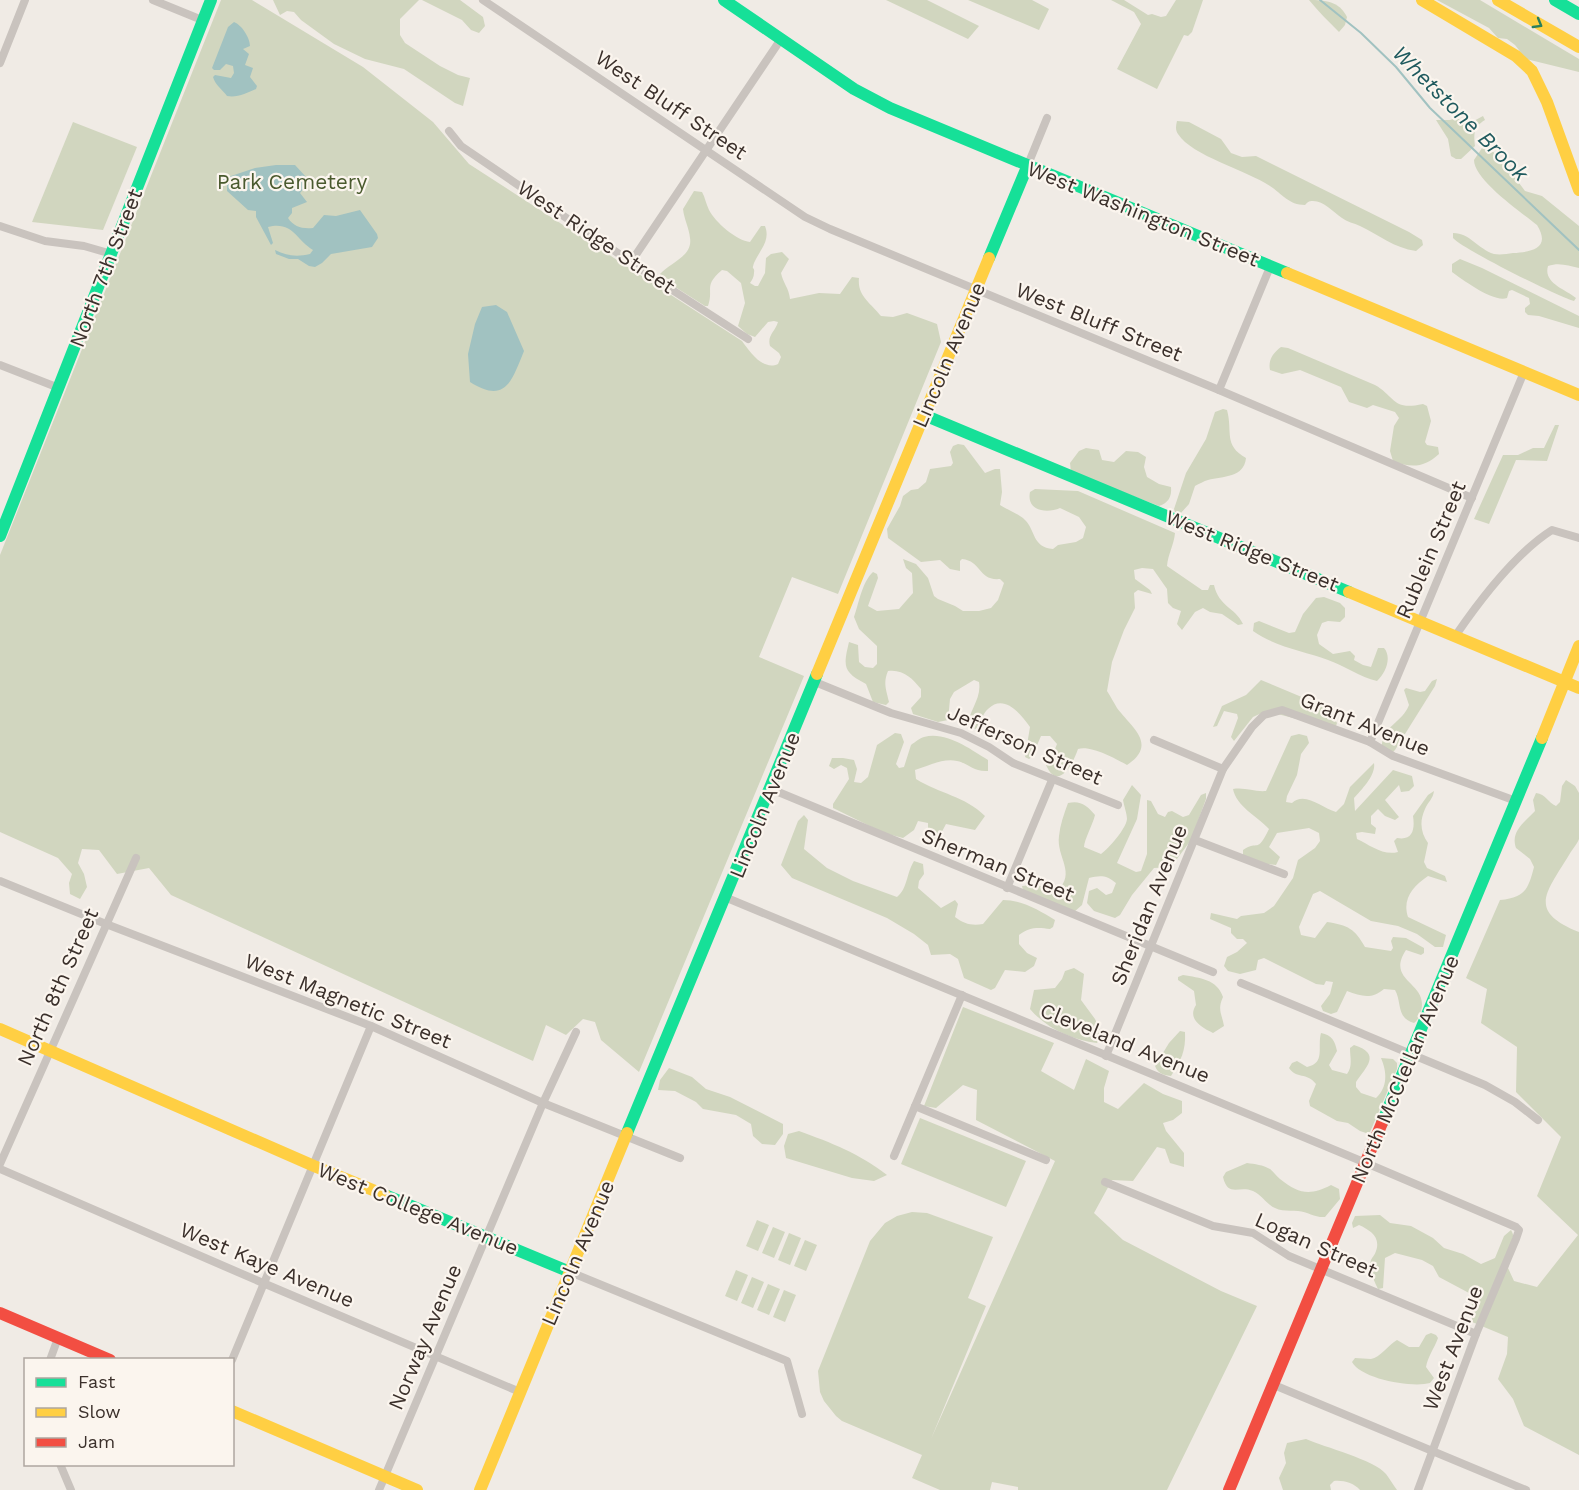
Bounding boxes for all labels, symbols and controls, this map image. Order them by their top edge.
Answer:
one-way arrow [1532,16,1542,28]
water label: Whetstone Brook [1388,40,1534,187]
street label: West Bluff Street [591,45,752,165]
street label: West Washington Street [1024,156,1263,272]
park label: Park Cemetery [217,169,367,194]
street label: West Ridge Street [513,175,680,299]
street label: North 7th Street [64,185,147,351]
street label: West Bluff Street [1012,277,1186,366]
street label: Lincoln Avenue [907,278,990,431]
street label: Rublein Street [1390,477,1471,623]
street label: West Ridge Street [1162,504,1343,597]
street label: Grant Avenue [1297,686,1434,761]
street label: Jefferson Street [944,699,1107,790]
street label: Lincoln Avenue [724,728,805,882]
street label: Sheridan Avenue [1105,821,1192,989]
street label: Sherman Street [918,823,1078,907]
street label: North 8th Street [12,904,104,1069]
street label: West Magnetic Street [241,948,455,1054]
street label: North McClellan Avenue [1345,951,1464,1187]
street label: Cleveland Avenue [1037,997,1214,1088]
street label: West College Avenue [314,1157,522,1260]
street label: Lincoln Avenue [536,1176,619,1329]
street label: Logan Street [1251,1206,1381,1283]
street label: West Kaye Avenue [176,1217,358,1313]
street label: Norway Avenue [383,1260,467,1413]
street label: West Avenue [1417,1282,1488,1414]
legend [24,1358,234,1466]
text: Fast [78,1371,116,1392]
text: Slow [78,1401,121,1422]
text: Jam [78,1431,115,1452]

